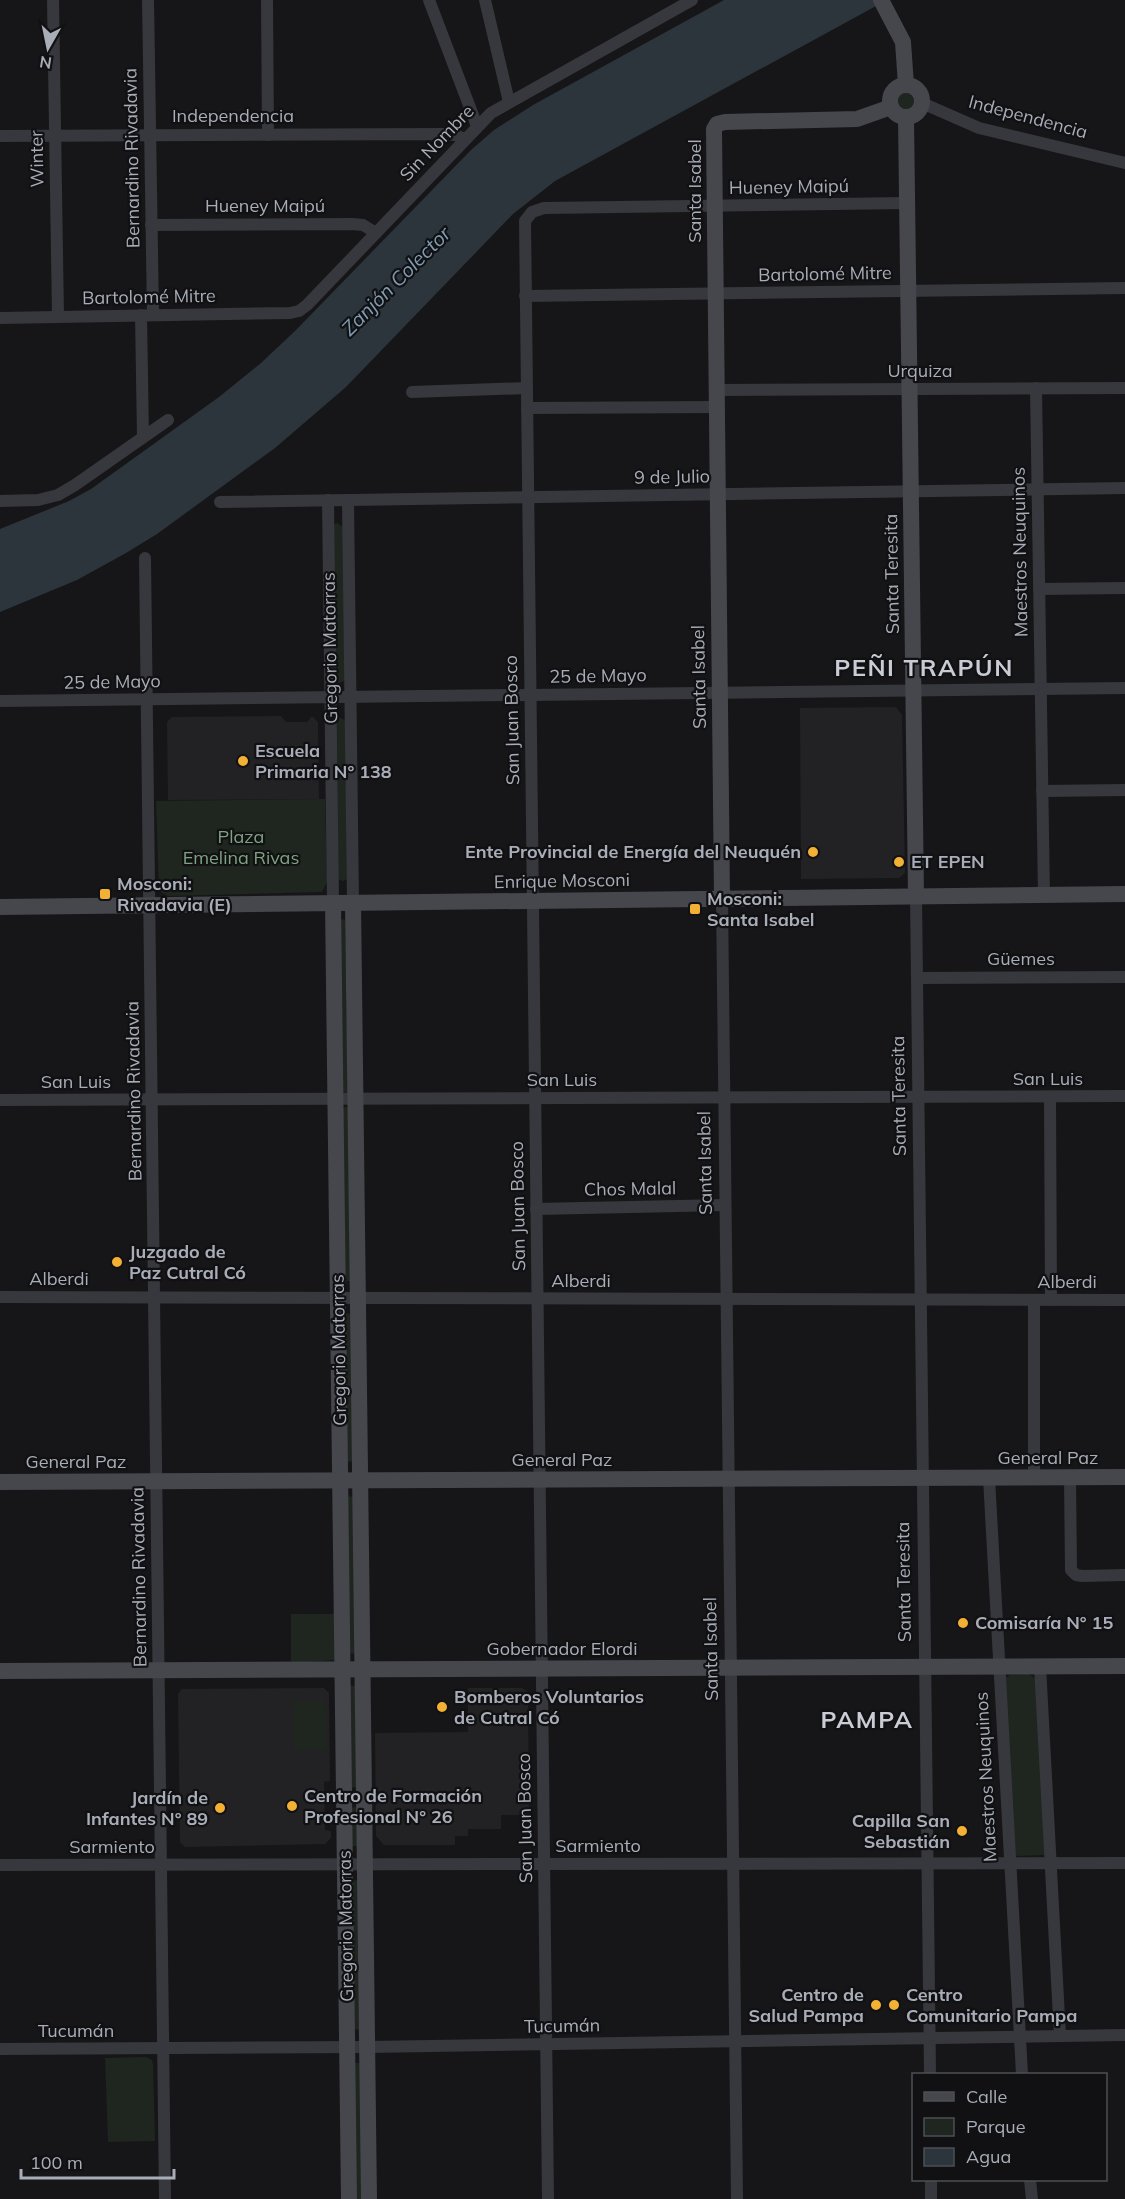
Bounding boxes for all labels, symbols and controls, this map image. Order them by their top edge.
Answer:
north arrow [18,18,78,78]
text: N [38,52,53,74]
street label: Bernardino Rivadavia [118,68,145,248]
street label: Independencia [966,90,1090,143]
street label: Sin Nombre [395,100,479,186]
street label: Independencia [172,104,294,127]
street label: Winter [24,130,48,188]
street label: Santa Isabel [683,139,706,243]
street label: Hueney Maipú [729,174,849,199]
street label: Hueney Maipú [205,194,325,217]
water label: Zanjón Colector [336,220,456,340]
street label: Bartolomé Mitre [758,261,892,286]
street label: Bartolomé Mitre [82,284,216,309]
street label: Urquiza [887,359,953,382]
street label: 9 de Julio [634,464,710,489]
street label: Maestros Neuquinos [1007,467,1032,637]
street label: Santa Teresita [879,514,904,634]
street label: Gregorio Matorras [317,572,342,724]
street label: Santa Isabel [686,625,711,729]
district label: PEÑI TRAPÚN [834,652,1014,682]
street label: San Juan Bosco [499,655,524,785]
street label: 25 de Mayo [549,663,647,688]
street label: 25 de Mayo [63,669,161,694]
place label: Escuela Primaria N° 138 [255,739,392,783]
marker: Escuela Primaria N° 138 [236,754,250,768]
park label: Plaza Emelina Rivas [183,825,299,869]
place label: Ente Provincial de Energía del Neuquén [465,840,801,863]
marker: Ente Provincial de Energía del Neuquén [806,845,820,859]
place label: ET EPEN [911,850,985,873]
marker: ET EPEN [892,855,906,869]
street label: Enrique Mosconi [494,868,630,893]
place label: Mosconi: Rivadavia (E) [117,872,232,916]
marker: Mosconi: Rivadavia (E) [98,887,112,901]
place label: Mosconi: Santa Isabel [707,887,815,931]
marker: Mosconi: Santa Isabel [688,902,702,916]
street label: Güemes [987,947,1055,970]
street label: Bernardino Rivadavia [120,1001,147,1181]
street label: Santa Teresita [886,1036,911,1156]
street label: San Luis [1013,1067,1083,1090]
street label: San Luis [527,1068,597,1091]
street label: San Luis [41,1070,111,1093]
street label: Santa Isabel [692,1111,717,1215]
street label: San Juan Bosco [505,1141,530,1271]
street label: Chos Malal [584,1176,676,1201]
place label: Juzgado de Paz Cutral Có [129,1240,246,1284]
marker: Juzgado de Paz Cutral Có [110,1255,124,1269]
street label: Alberdi [29,1267,89,1290]
street label: Alberdi [551,1269,611,1292]
street label: Alberdi [1037,1270,1097,1293]
street label: Gregorio Matorras [326,1274,351,1426]
street label: General Paz [998,1446,1098,1469]
street label: General Paz [512,1448,612,1471]
street label: General Paz [26,1450,126,1473]
street label: Bernardino Rivadavia [125,1487,152,1667]
street label: Santa Teresita [891,1522,916,1642]
street label: Santa Isabel [698,1597,723,1701]
place label: Comisaría N° 15 [975,1611,1113,1634]
marker: Comisaría N° 15 [956,1616,970,1630]
street label: Gobernador Elordi [487,1637,637,1660]
place label: Bomberos Voluntarios de Cutral Có [454,1685,644,1729]
street label: Maestros Neuquinos [970,1691,1001,1863]
marker: Bomberos Voluntarios de Cutral Có [435,1700,449,1714]
district label: PAMPA [821,1704,913,1734]
street label: San Juan Bosco [512,1753,537,1883]
place label: Centro de Formación Profesional N° 26 [304,1784,482,1828]
place label: Jardín de Infantes N° 89 [86,1786,208,1830]
marker: Centro de Formación Profesional N° 26 [285,1799,299,1813]
marker: Jardín de Infantes N° 89 [213,1801,227,1815]
place label: Capilla San Sebastián [852,1809,950,1853]
marker: Capilla San Sebastián [955,1824,969,1838]
street label: Sarmiento [555,1834,641,1857]
street label: Sarmiento [69,1835,155,1858]
street label: Gregorio Matorras [333,1850,358,2002]
place label: Centro de Salud Pampa [748,1983,864,2027]
place label: Centro Comunitario Pampa [906,1983,1077,2027]
marker: Centro de Salud Pampa [869,1998,883,2012]
marker: Centro Comunitario Pampa [887,1998,901,2012]
street label: Tucumán [524,2013,600,2038]
street label: Tucumán [38,2019,114,2042]
legend [912,2073,1107,2181]
text: Calle [966,2085,1007,2108]
text: Parque [966,2115,1025,2138]
scale bar [21,2142,174,2180]
text: Agua [966,2145,1011,2168]
text: 100 m [30,2151,83,2174]

